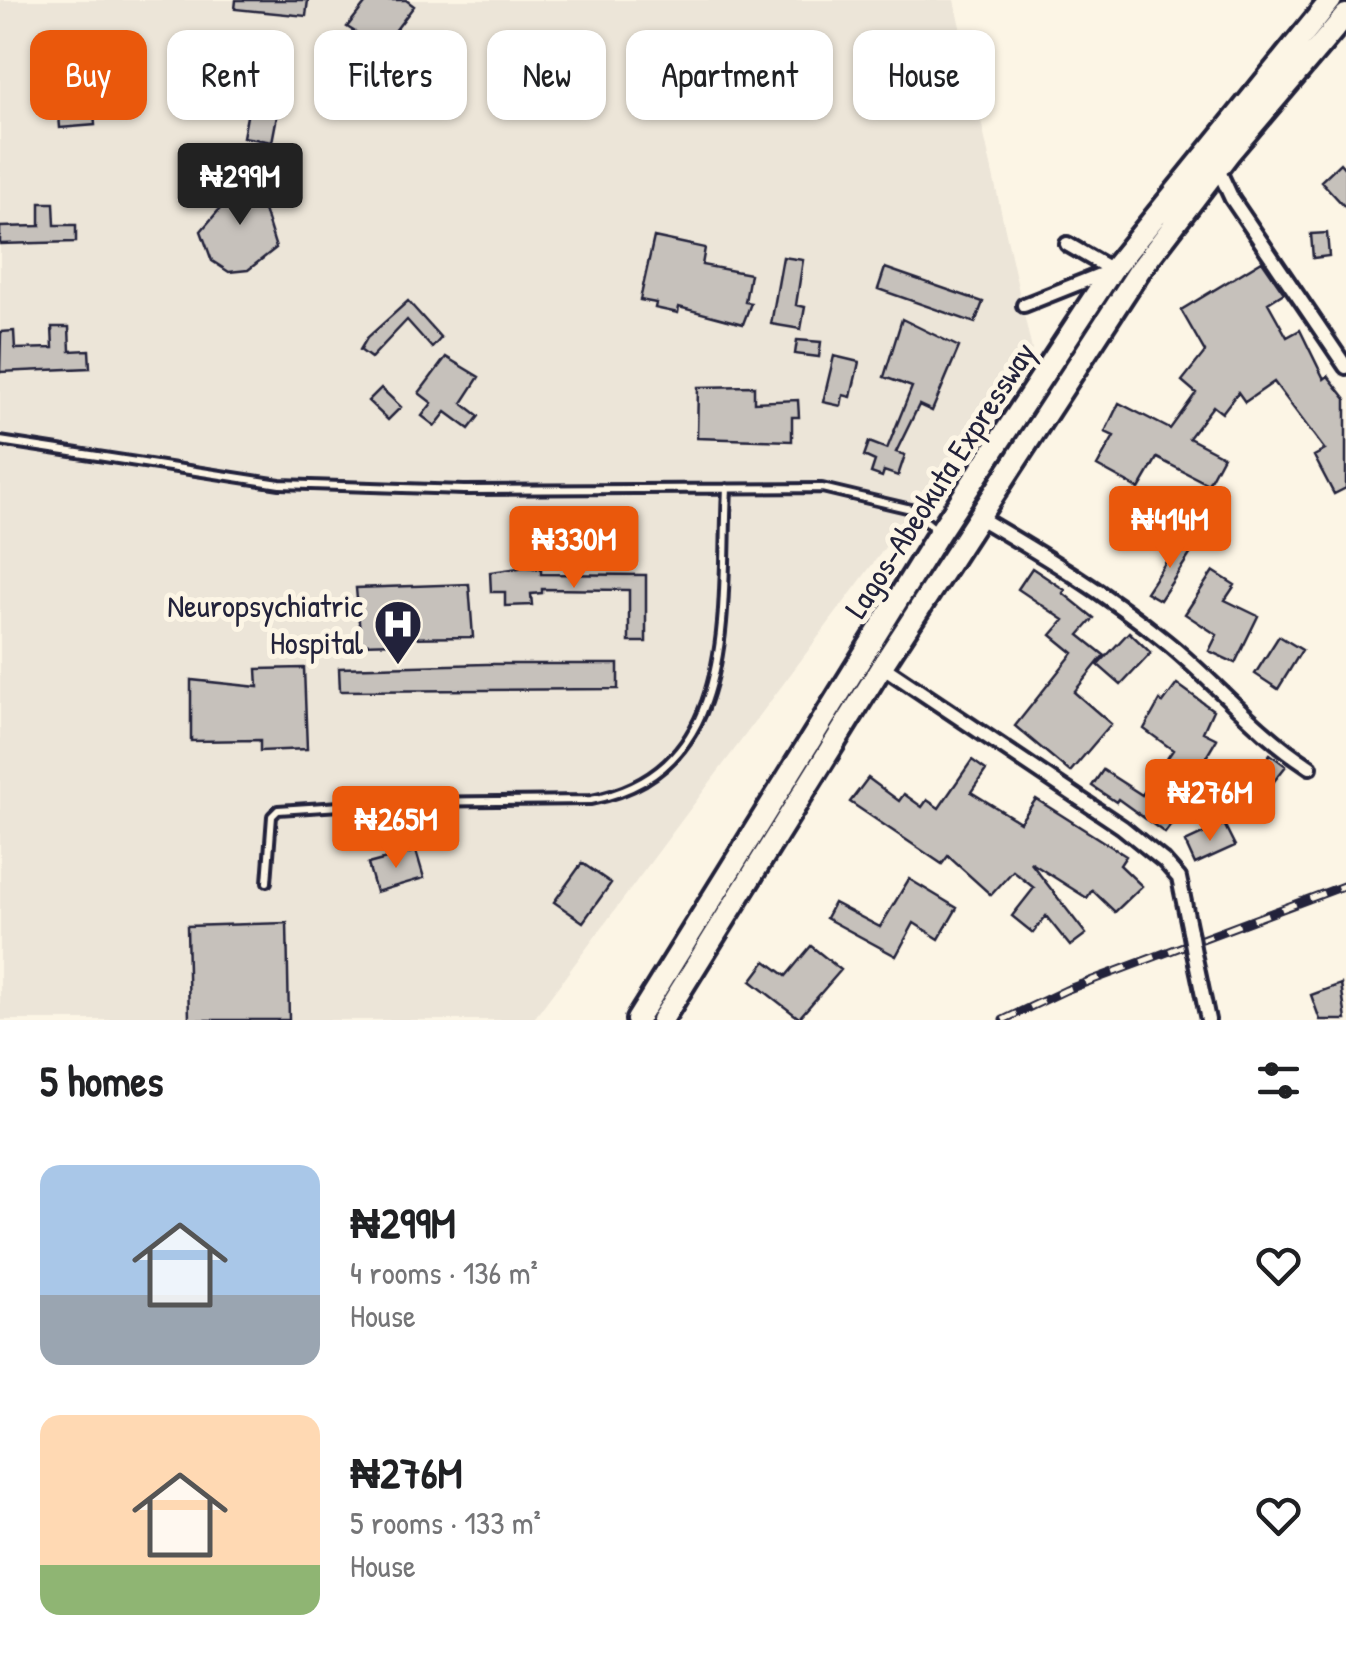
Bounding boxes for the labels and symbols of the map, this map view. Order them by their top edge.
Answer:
pin: ₦299M [170,143,310,228]
street label: Lagos-Abeokuta Expressway [834,333,1045,626]
pin: ₦414M [1100,486,1240,571]
pin: ₦330M [504,506,644,591]
place label: Neuropsychiatric Hospital [167,584,364,664]
hospital icon: Neuropsychiatric Hospital [372,598,424,666]
pin: ₦276M [1140,759,1280,844]
pin: ₦265M [326,786,466,871]

